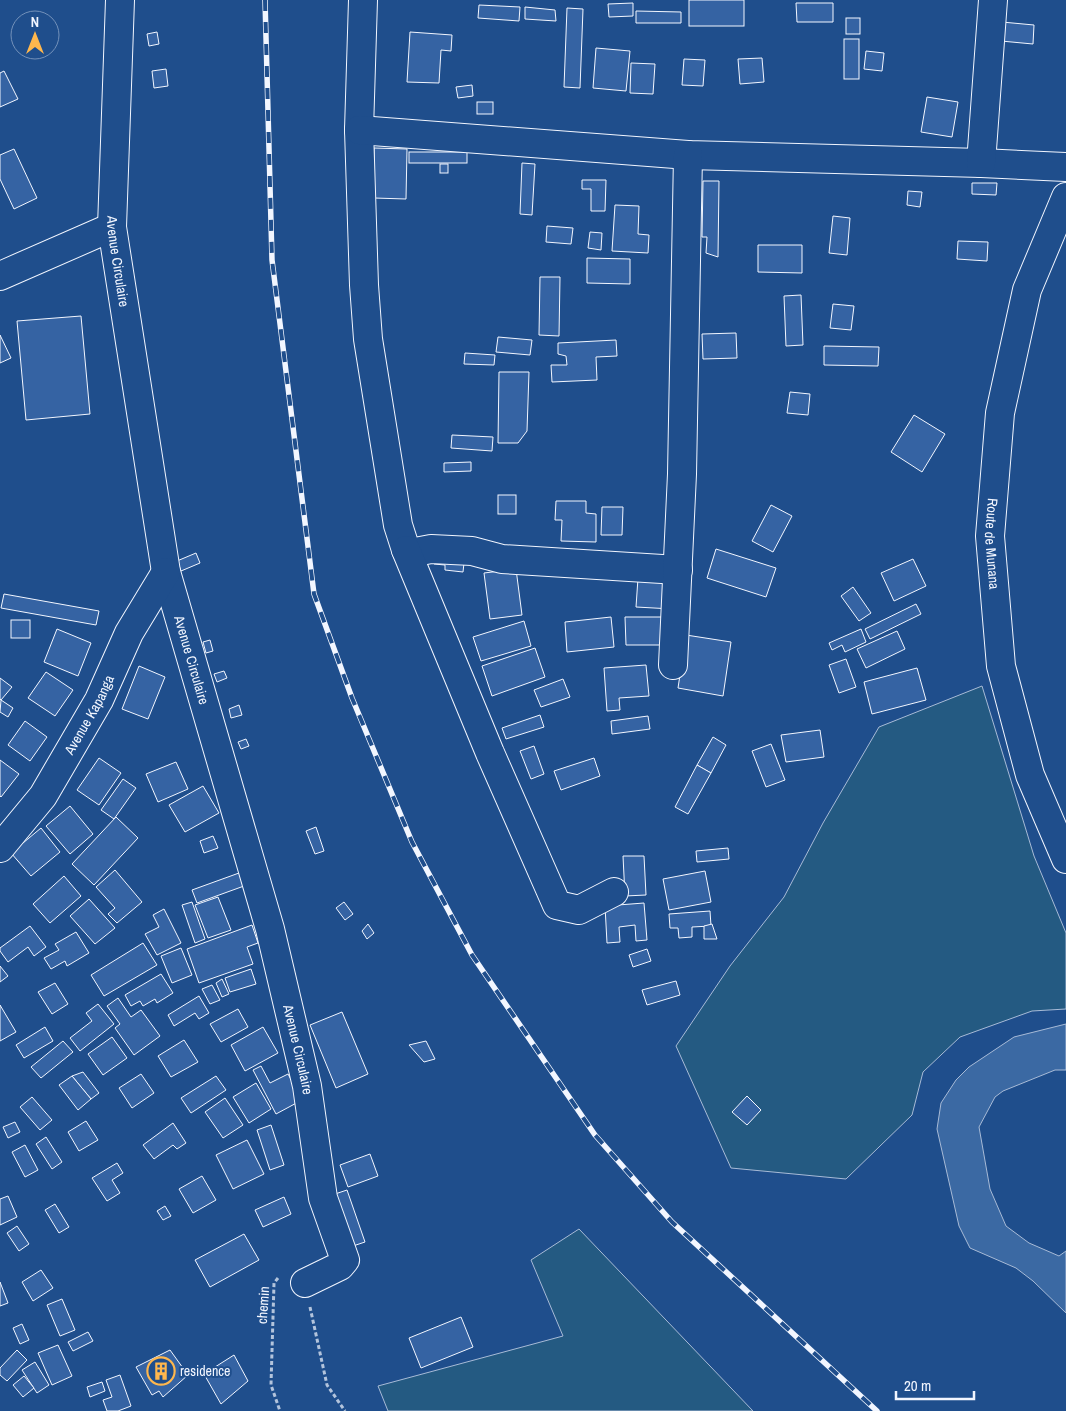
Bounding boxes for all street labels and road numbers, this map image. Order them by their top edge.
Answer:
street label: Avenue Circulaire [103,215,133,308]
street label: Route de Munana [981,498,1004,591]
street label: Avenue Circulaire [170,612,213,707]
street label: Avenue Kapanga [60,672,118,759]
street label: Avenue Circulaire [279,1002,317,1096]
street label: chemin [253,1286,273,1324]

